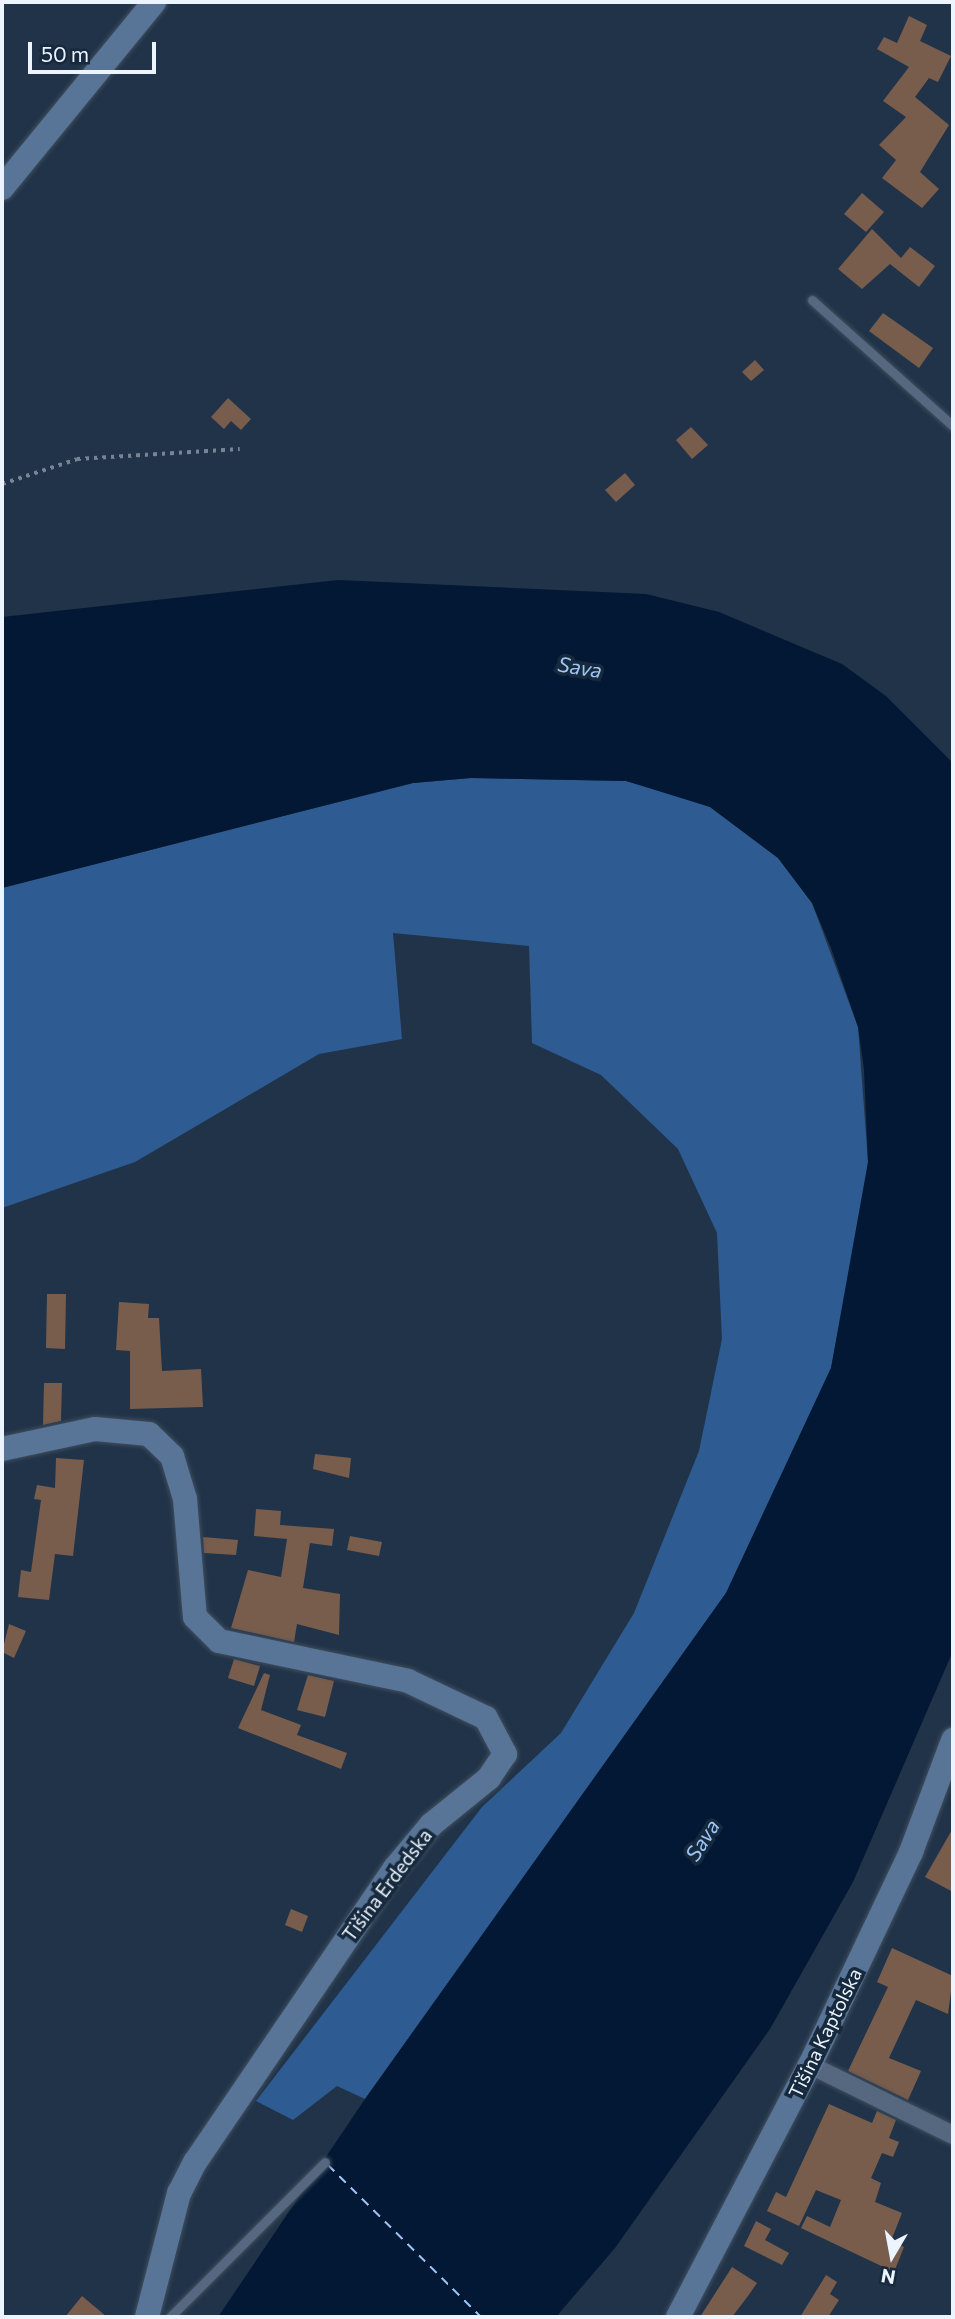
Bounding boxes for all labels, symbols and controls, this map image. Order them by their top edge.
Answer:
scale bar [32,28,159,72]
text: 50 m [41,41,89,66]
water label: Sava [556,651,604,683]
water label: Sava [680,1814,724,1866]
street label: Tišina Erdedska [337,1824,437,1946]
street label: Tišina Kaptolska [784,1964,866,2102]
north arrow [857,2221,927,2291]
text: N [879,2265,897,2290]

